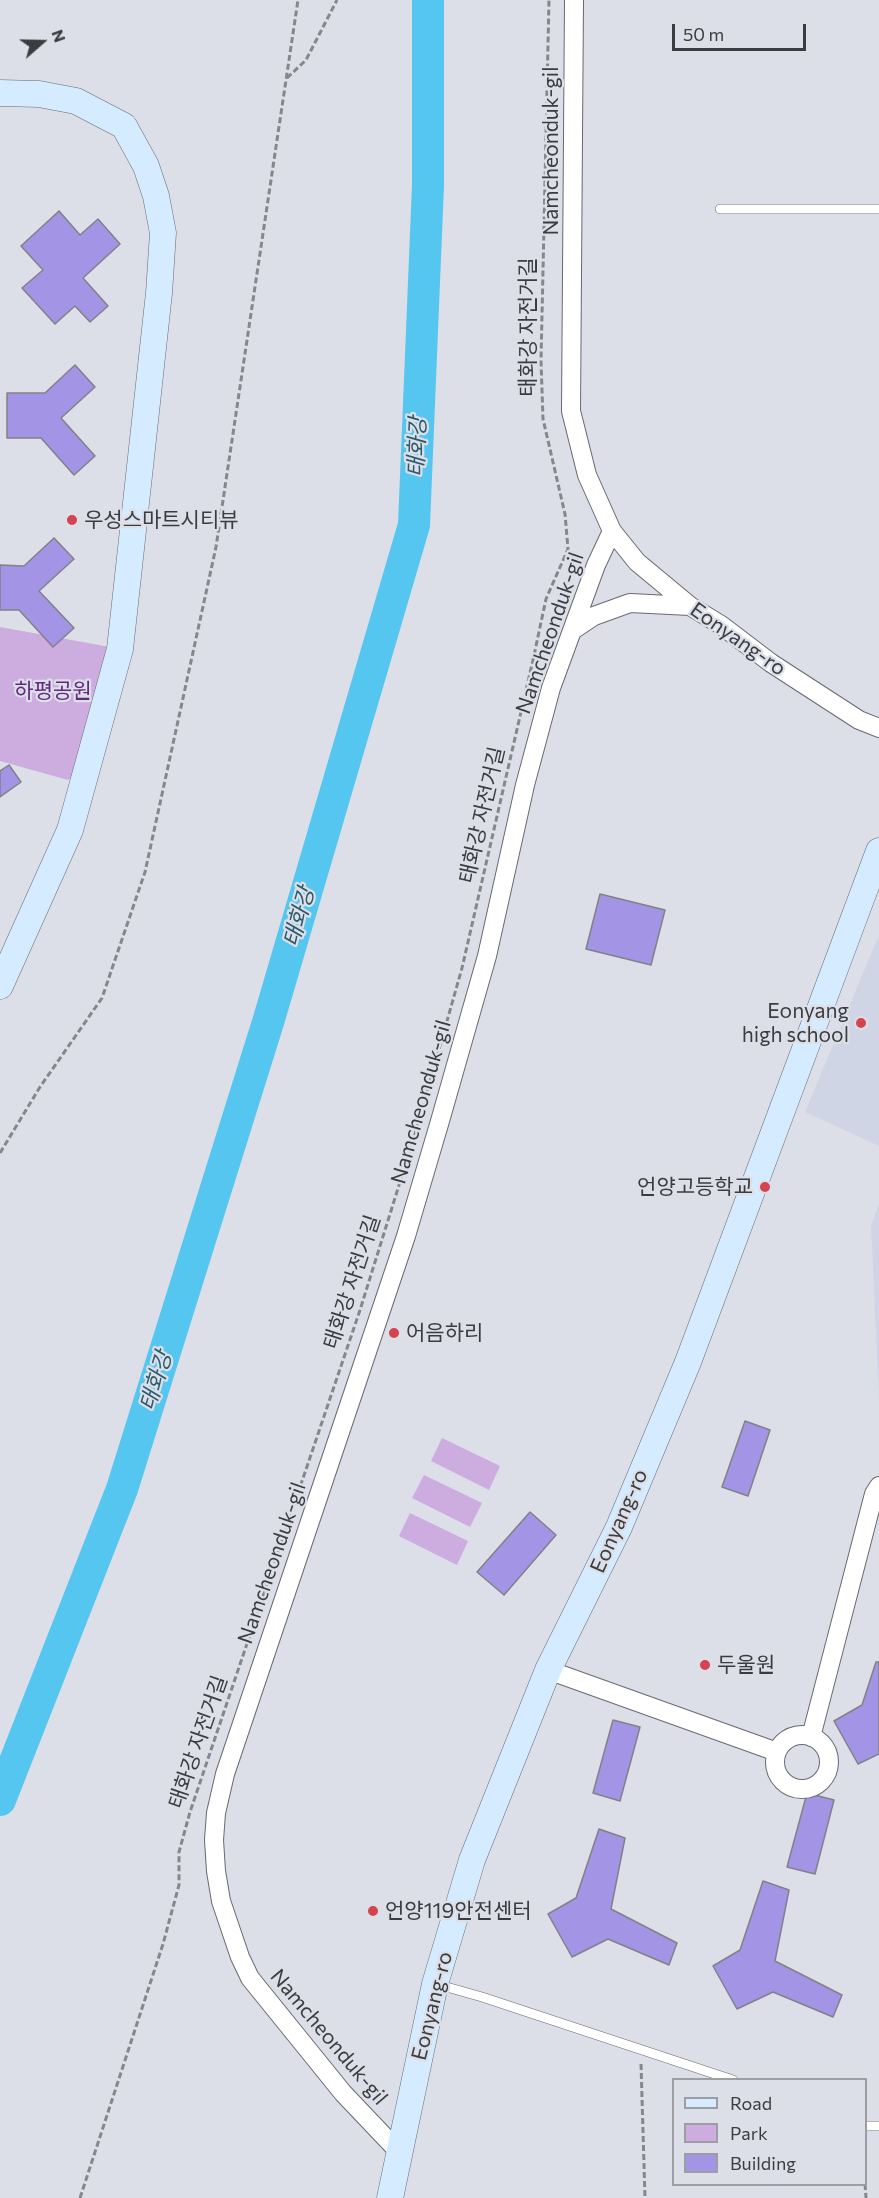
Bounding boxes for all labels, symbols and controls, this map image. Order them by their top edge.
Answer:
north arrow [12,12,72,72]
scale bar [675,12,808,50]
text: 50 m [683,23,724,45]
text: N [48,27,70,45]
street label: Namcheonduk-gil [538,66,564,236]
street label: 태화강 자전거길 [515,257,541,397]
water label: 태화강 [403,416,431,478]
place label: 우성스마트시티뷰 [84,507,239,533]
marker: 우성스마트시티뷰 [65,513,79,527]
street label: Namcheonduk-gil [511,549,589,717]
street label: Eonyang-ro [685,597,791,681]
park label: 하평공원 [14,678,92,704]
street label: 태화강 자전거길 [454,744,510,886]
water label: 태화강 [278,884,320,950]
place label: Eonyang high school [742,998,849,1048]
marker: Eonyang high school [854,1016,868,1030]
street label: Namcheonduk-gil [386,1017,456,1187]
place label: 언양고등학교 [637,1174,753,1200]
marker: 언양고등학교 [758,1180,772,1194]
street label: 태화강 자전거길 [318,1212,386,1352]
place label: 어음하리 [406,1320,483,1346]
marker: 어음하리 [387,1326,401,1340]
water label: 태화강 [135,1348,177,1414]
street label: Eonyang-ro [585,1465,653,1577]
street label: Namcheonduk-gil [233,1479,311,1647]
place label: 두울원 [717,1652,775,1678]
marker: 두울원 [698,1658,712,1672]
street label: 태화강 자전거길 [163,1672,233,1812]
place label: 언양119안전센터 [385,1898,532,1924]
marker: 언양119안전센터 [366,1904,380,1918]
street label: Eonyang-ro [406,1949,458,2063]
street label: Namcheonduk-gil [265,1964,393,2110]
legend [672,2078,867,2186]
text: Road [730,2092,772,2114]
text: Park [730,2122,768,2144]
text: Building [730,2152,796,2174]

